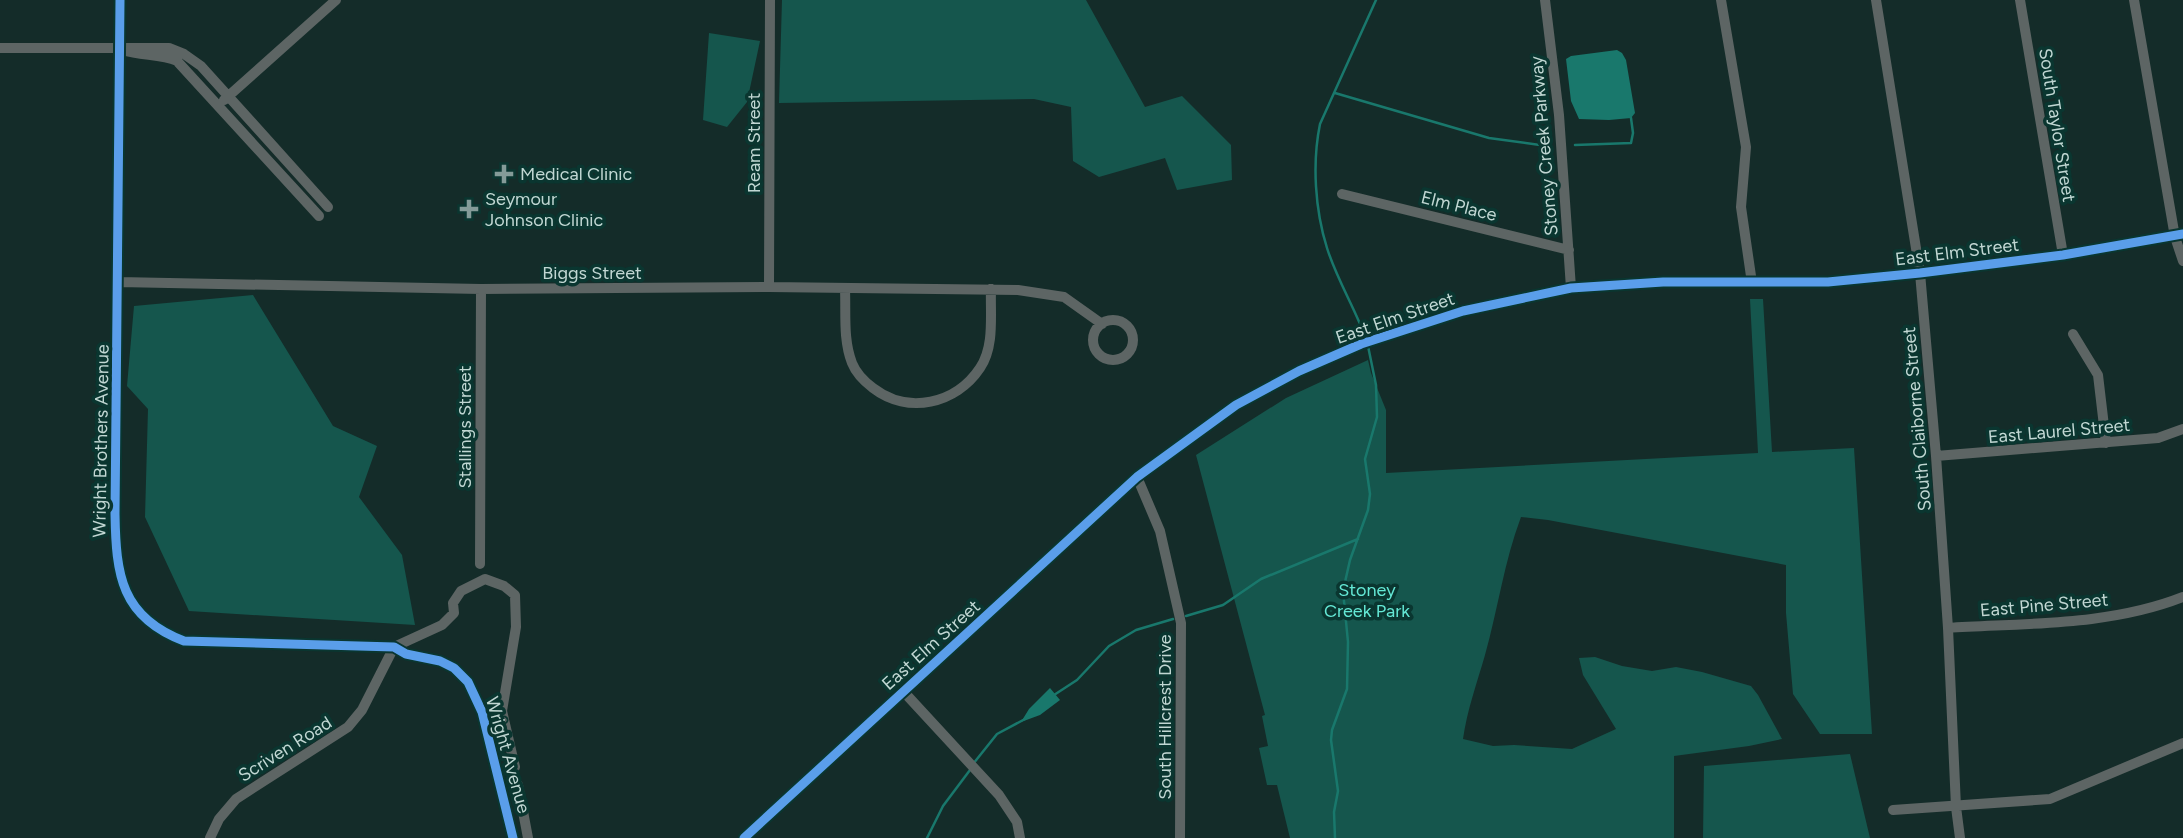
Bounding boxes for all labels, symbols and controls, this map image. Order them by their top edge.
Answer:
street label: South Taylor Street [2034,46,2080,204]
street label: Stoney Creek Parkway [1525,55,1563,237]
street label: Ream Street [743,93,765,193]
place label: Medical Clinic [520,163,632,185]
marker: Medical Clinic [494,164,514,184]
street label: Elm Place [1419,186,1499,226]
place label: Seymour Johnson Clinic [485,188,603,231]
marker: Seymour Johnson Clinic [459,199,479,219]
street label: East Elm Street [1894,233,2020,270]
street label: Biggs Street [542,262,642,284]
street label: East Elm Street [1333,287,1458,349]
street label: South Claiborne Street [1898,326,1936,512]
street label: Wright Brothers Avenue [88,344,114,538]
street label: Stallings Street [454,365,476,488]
street label: East Laurel Street [1987,414,2131,448]
park label: Stoney Creek Park [1324,579,1410,622]
street label: East Pine Street [1979,588,2109,622]
street label: East Elm Street [877,595,985,695]
street label: South Hillcrest Drive [1154,634,1176,800]
street label: Wright Avenue [481,694,535,816]
street label: Scriven Road [234,712,336,786]

